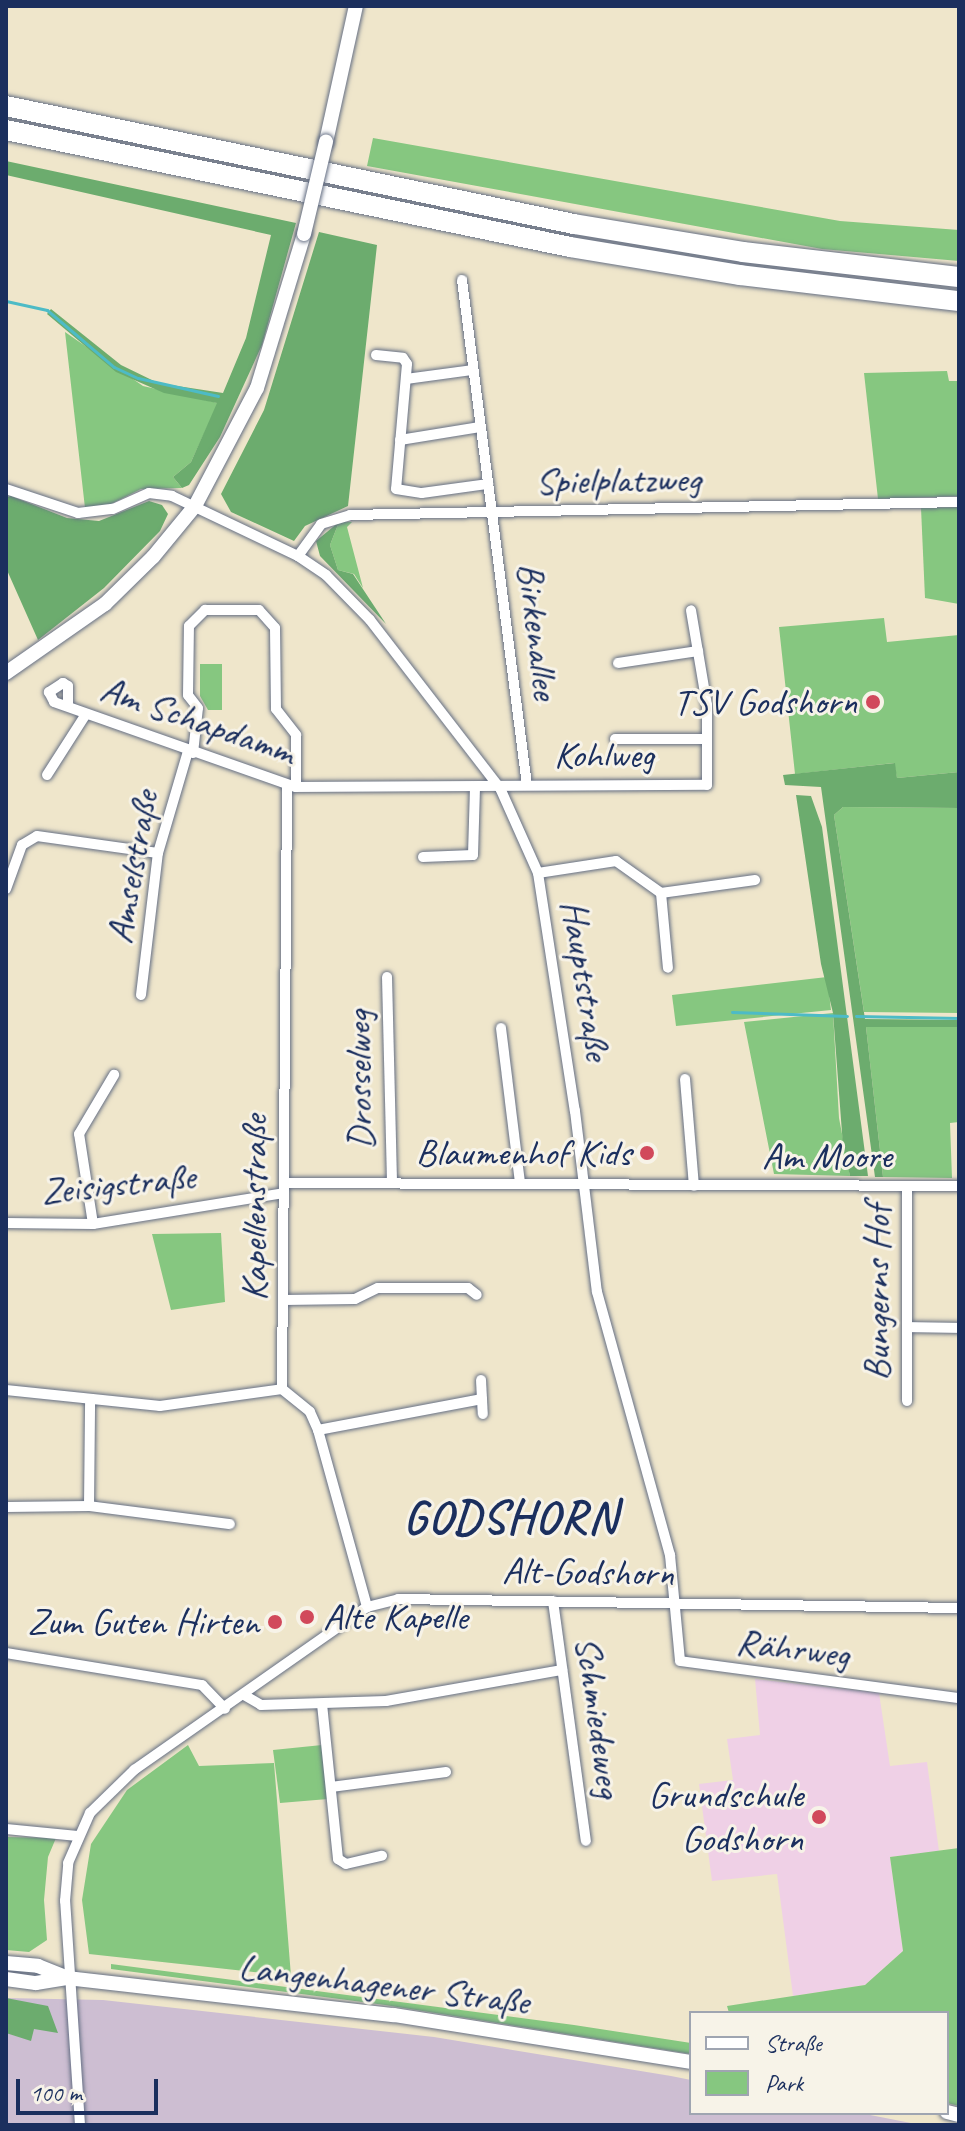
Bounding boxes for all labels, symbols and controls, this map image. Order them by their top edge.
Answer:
street label: Spielplatzweg [535,456,701,504]
street label: Birkenallee [507,560,569,702]
street label: Am Schapdamm [94,665,302,775]
place label: TSV Godshorn [673,679,857,725]
marker: TSV Godshorn [864,693,882,711]
street label: Kohlweg [554,732,654,778]
street label: Amselstraße [96,787,168,947]
street label: Hauptstraße [551,897,621,1063]
street label: Drosselweg [335,1010,383,1150]
street label: Kapellenstraße [231,1115,277,1301]
place label: Blaumenhof Kids [415,1130,631,1176]
street label: Am Moore [762,1133,892,1179]
marker: Blaumenhof Kids [638,1144,656,1162]
street label: Zeisigstraße [39,1153,197,1215]
street label: Bungerns Hof [854,1205,900,1381]
district label: GODSHORN [407,1489,615,1545]
street label: Alt-Godshorn [502,1548,674,1596]
place label: Alte Kapelle [323,1594,469,1640]
place label: Zum Guten Hirten [27,1599,259,1645]
marker: Alte Kapelle [298,1608,316,1626]
marker: Zum Guten Hirten [266,1613,284,1631]
street label: Rährweg [734,1618,852,1678]
street label: Schmiedeweg [565,1634,633,1800]
place label: Grundschule Godshorn [648,1772,803,1862]
marker: Grundschule Godshorn [810,1808,828,1826]
street label: Langenhagener Straße [235,1943,533,2025]
legend [689,2011,949,2115]
text: Straße [765,2028,822,2058]
scale bar [20,2063,162,2113]
text: Park [765,2068,803,2098]
text: 100 m [30,2078,82,2108]

